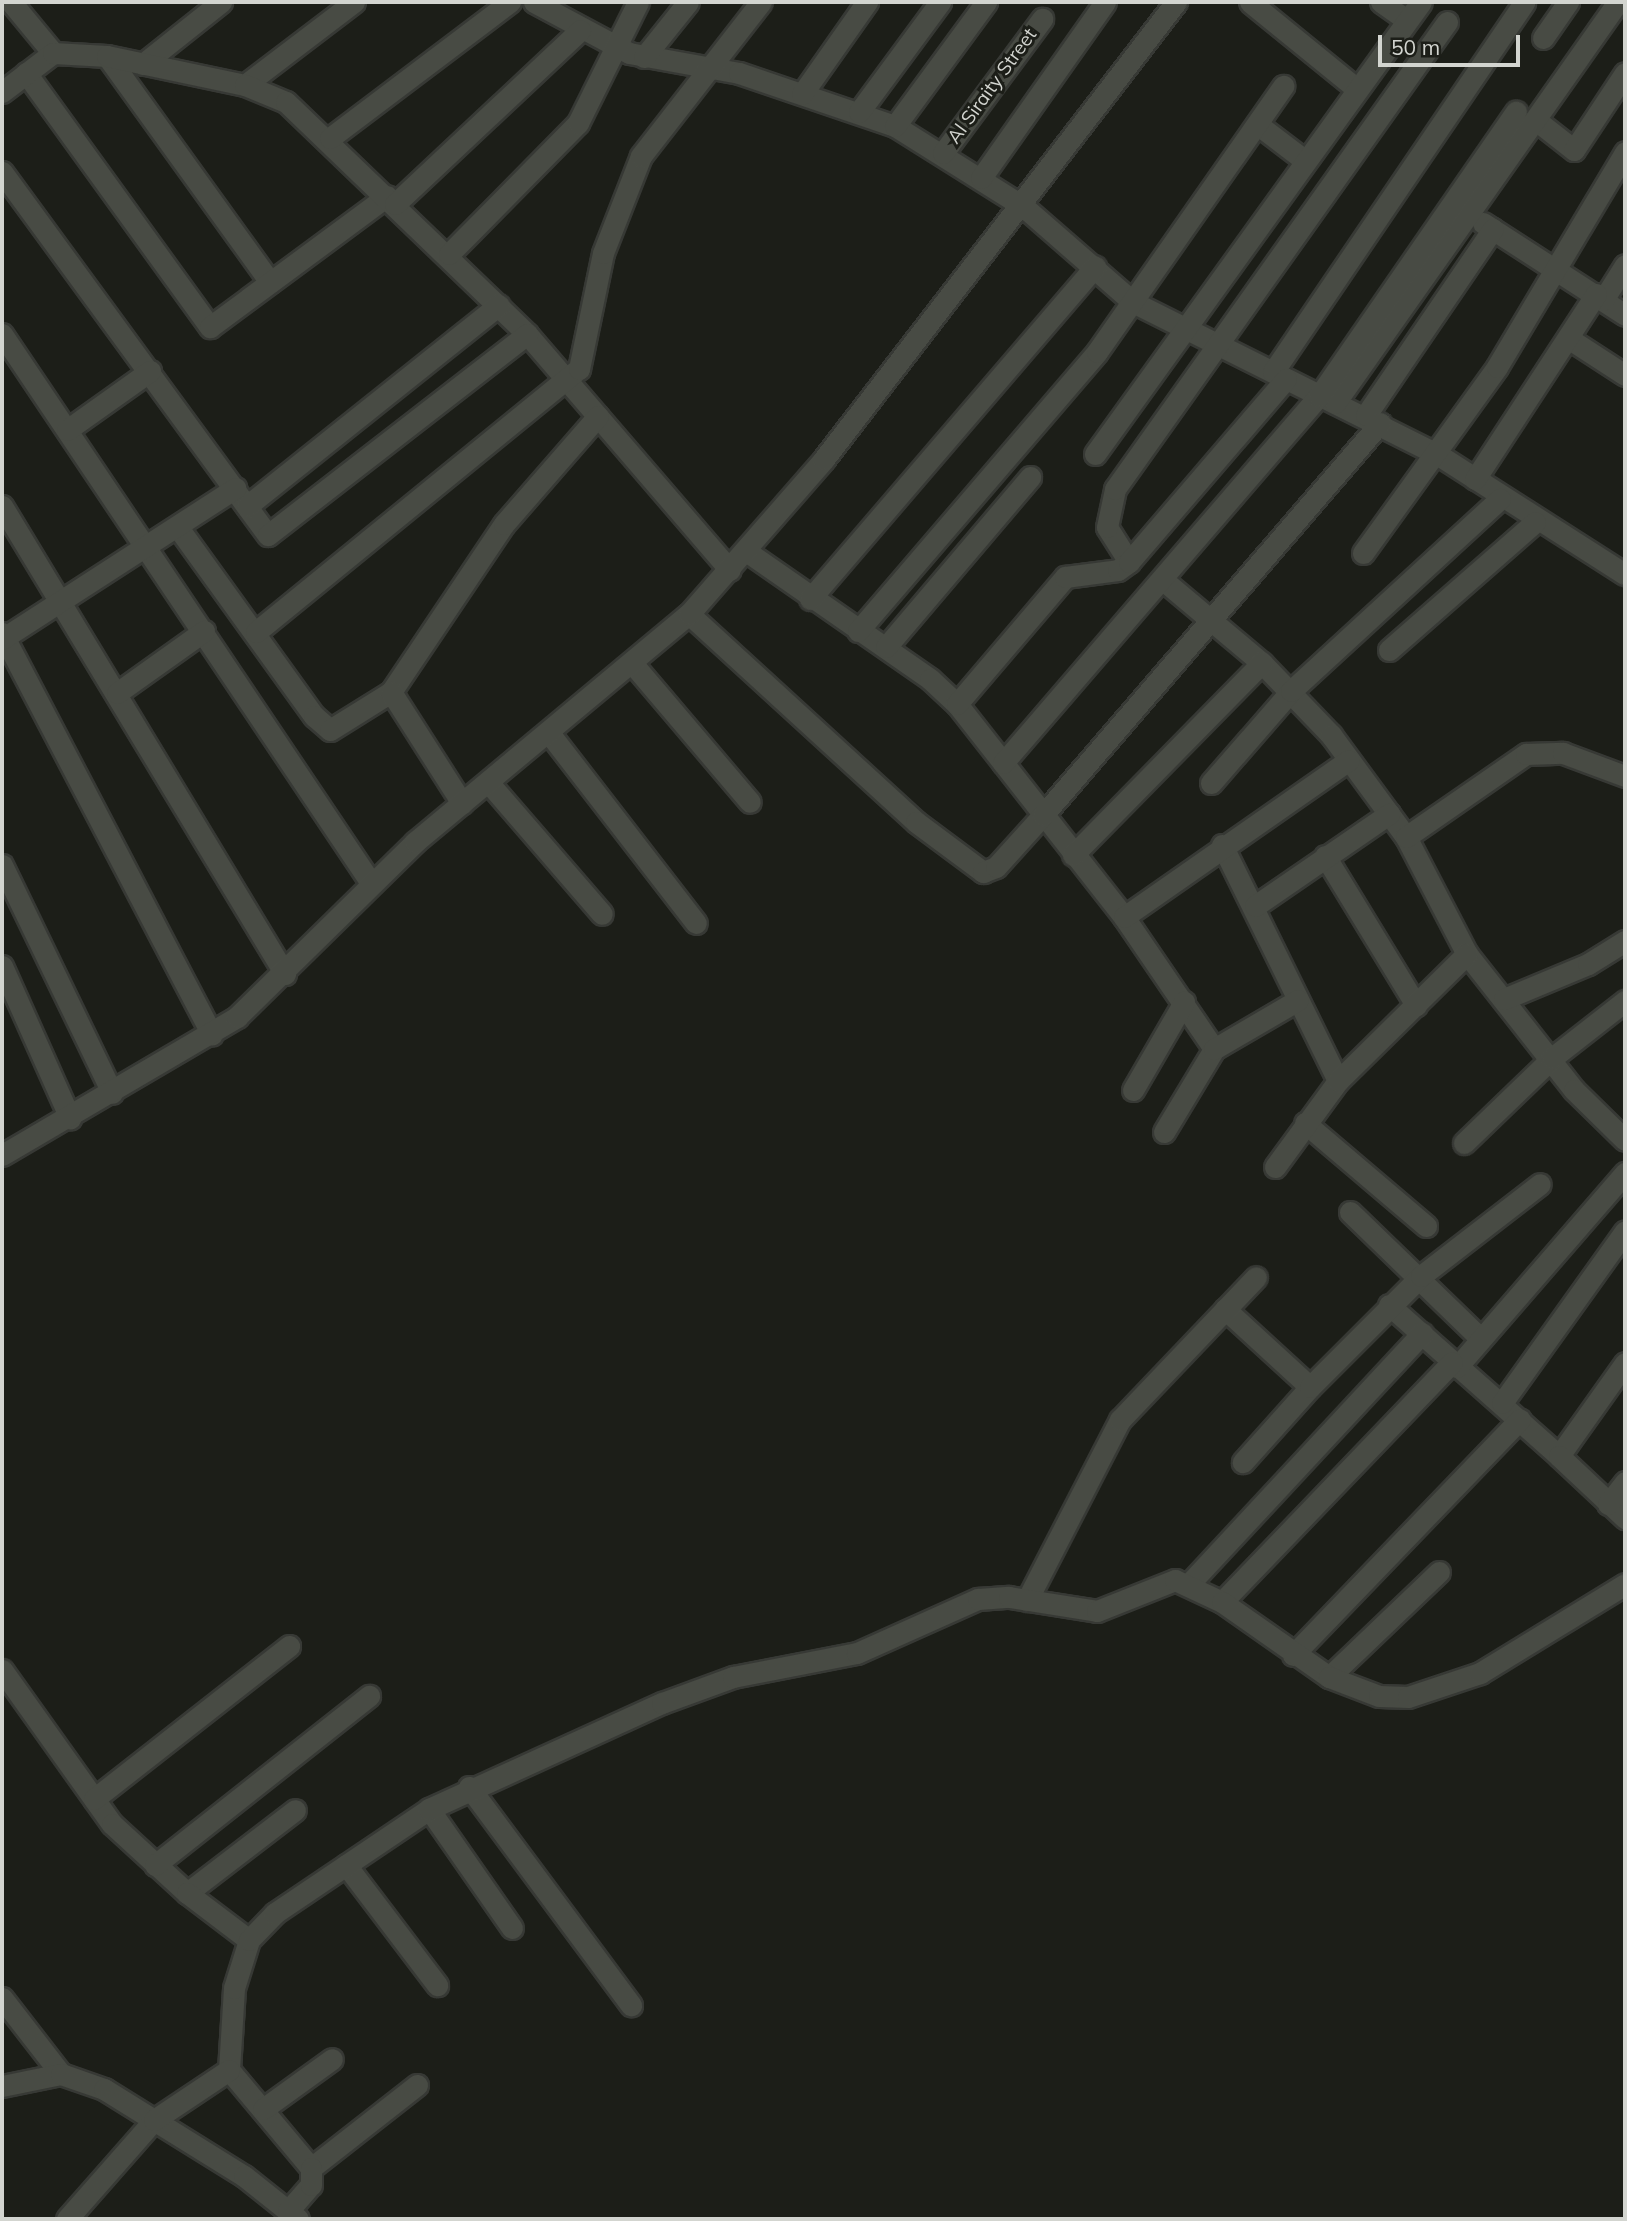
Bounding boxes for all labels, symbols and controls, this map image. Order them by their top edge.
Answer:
scale bar [1382,21,1524,65]
street label: Al Siraity Street [943,24,1041,148]
text: 50 m [1391,34,1440,60]

